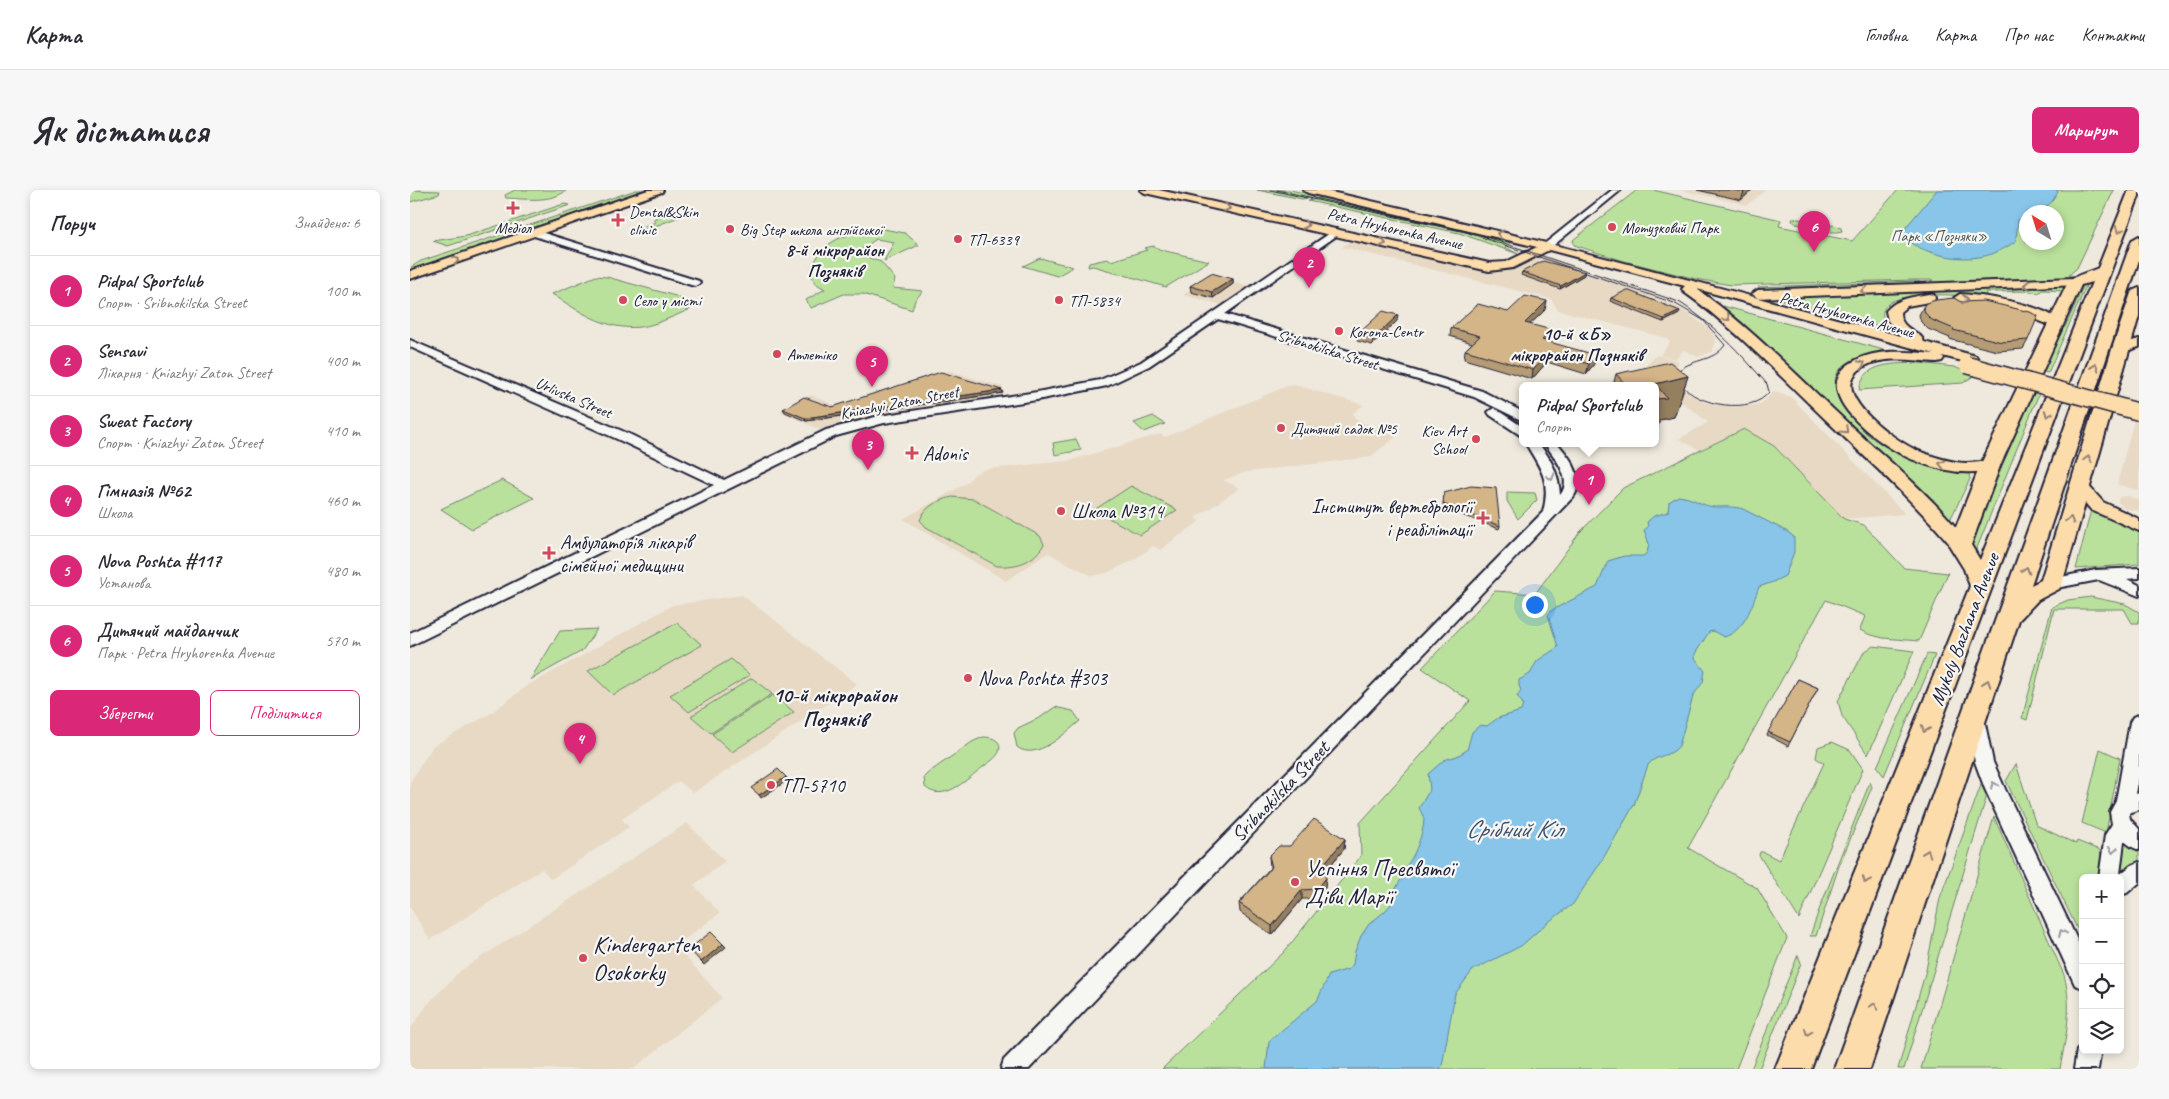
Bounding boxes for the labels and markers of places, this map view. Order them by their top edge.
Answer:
marker: Медіол [506,201,520,215]
place label: Dental&Skin clinic [629,202,699,240]
pin: 6 [1798,211,1830,252]
marker: Dental&Skin clinic [611,213,625,227]
place label: Медіол [495,218,532,238]
place label: Мотузковий Парк [1622,218,1720,238]
place label: Big Step школа англiйськоï [740,220,885,240]
marker: Мотузковий Парк [1606,221,1618,233]
marker: Big Step школа англiйськоï [724,223,736,235]
place label: ТП-6339 [968,230,1021,250]
marker: ТП-6339 [952,233,964,245]
pin: 2 [1293,247,1325,288]
place label: Село у місті [633,291,703,311]
place label: ТП-5834 [1069,291,1122,311]
marker: Село у місті [617,294,629,306]
marker: ТП-5834 [1053,294,1065,306]
place label: Korona-Centr [1349,322,1424,342]
marker: Korona-Centr [1333,325,1345,337]
place label: Атлетіко [787,345,838,365]
pin: 5 [856,346,888,387]
marker: Атлетіко [771,348,783,360]
place label: Дитячий садок №5 [1291,419,1398,439]
place label: Kiev Art School [1421,421,1469,459]
marker: Дитячий садок №5 [1275,422,1287,434]
pin: 3 [852,429,884,470]
marker: Kiev Art School [1470,433,1482,445]
place label: Adonis [923,441,970,466]
marker: Adonis [905,446,919,460]
pin: 1 [1573,464,1605,505]
place label: Інститут вертебрології і реабілітації [1312,494,1476,542]
place label: Школа №314 [1071,499,1165,524]
marker: Школа №314 [1055,505,1067,517]
marker: Інститут вертебрології і реабілітації [1476,511,1490,525]
place label: Амбулаторія лікарів сімейної медицини [560,530,697,578]
marker: Амбулаторія лікарів сімейної медицини [542,546,556,560]
place label: Nova Poshta #303 [978,666,1109,691]
marker: Nova Poshta #303 [962,672,974,684]
pin: 4 [564,723,596,764]
place label: ТП-5710 [781,773,847,798]
marker: ТП-5710 [765,779,777,791]
place label: Успіння Пресвятої Діви Марії [1305,853,1459,911]
marker: Успіння Пресвятої Діви Марії [1289,876,1301,888]
place label: Kindergarten Osokorky [593,929,701,987]
marker: Kindergarten Osokorky [577,952,589,964]

